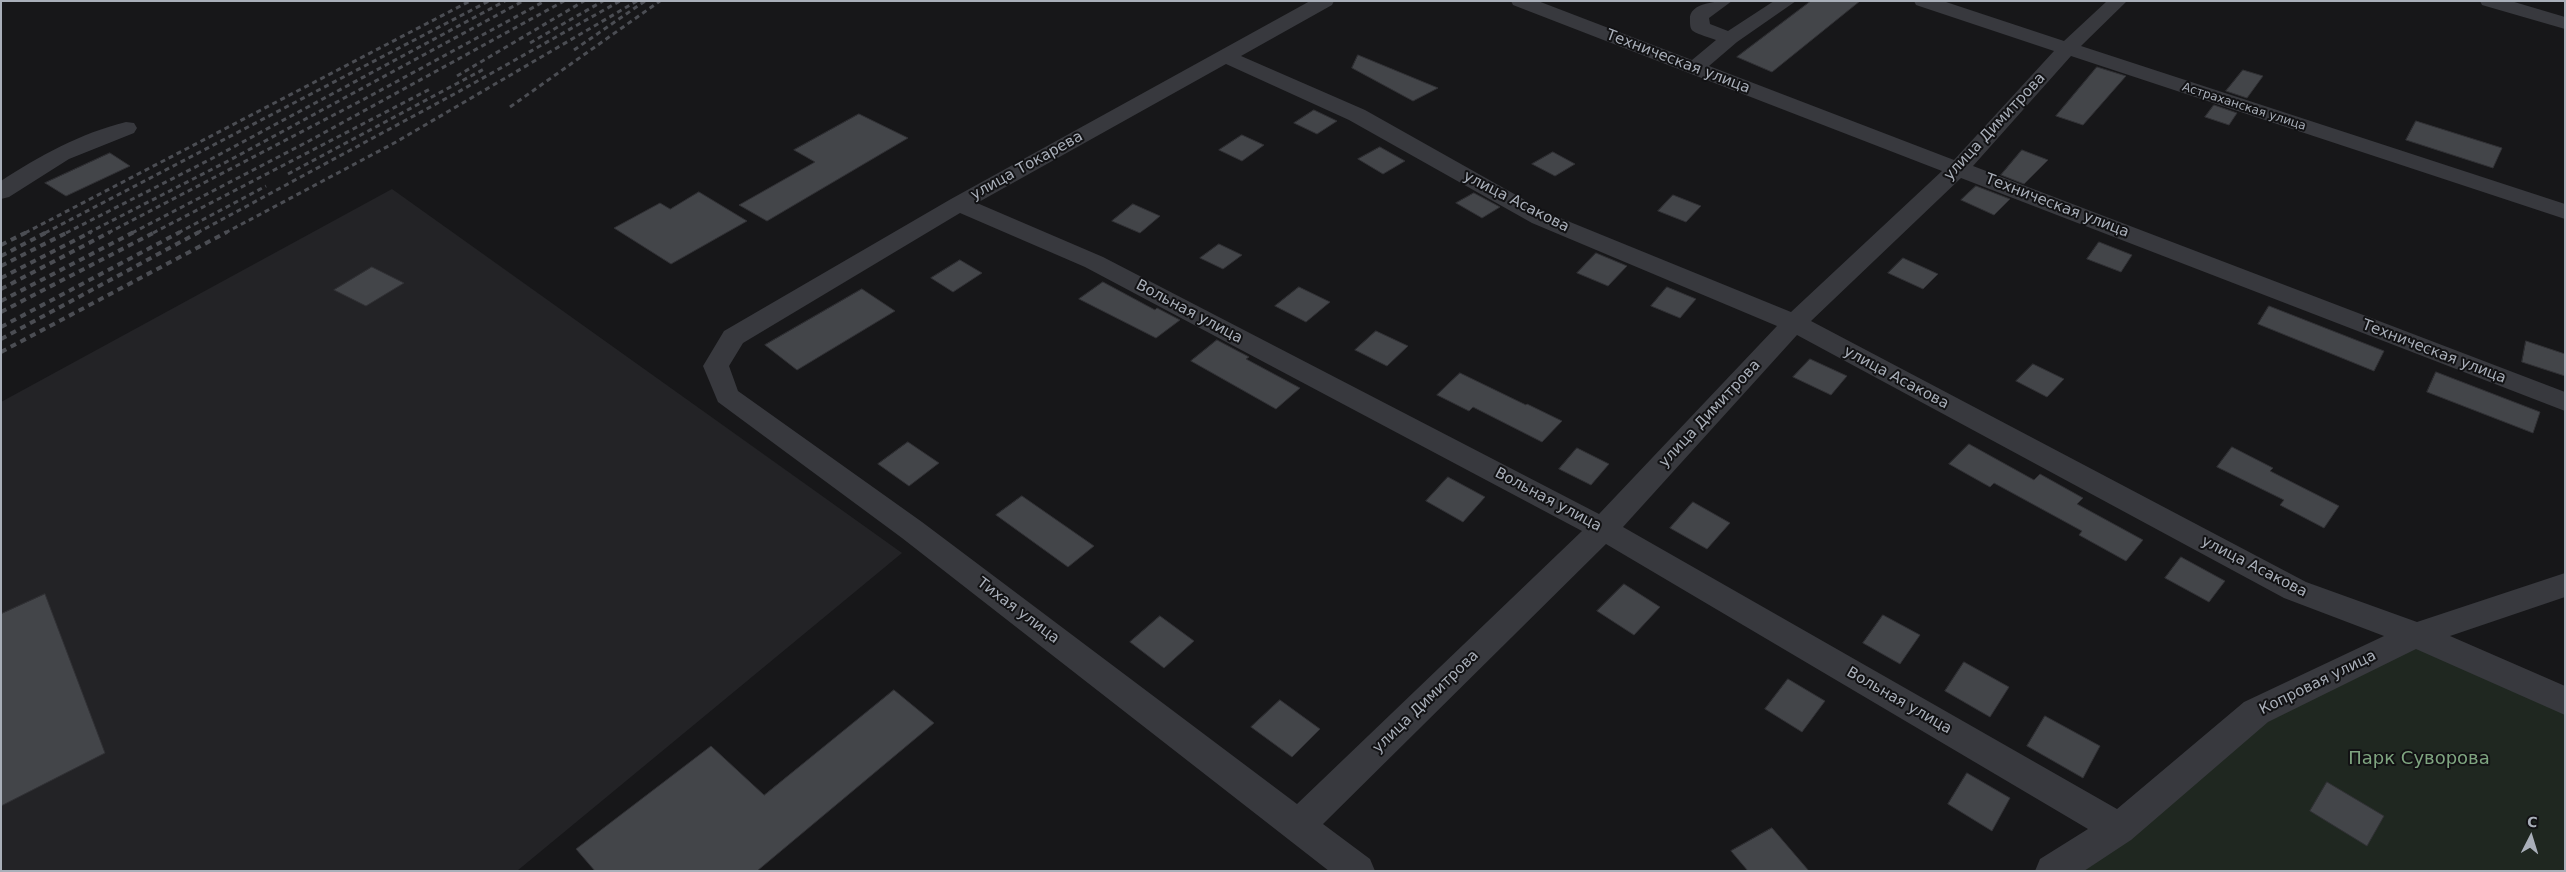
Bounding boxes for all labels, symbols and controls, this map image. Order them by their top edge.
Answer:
street label: Техническая улица [1603,26,1753,98]
street label: улица Димитрова [1941,70,2049,184]
street label: Астраханская улица [2180,80,2308,134]
street label: улица Токарева [968,128,1086,204]
street label: улица Асакова [1460,168,1572,236]
street label: Техническая улица [1982,170,2132,242]
street label: Вольная улица [1133,276,1245,348]
street label: Техническая улица [2359,316,2509,388]
street label: улица Асакова [1840,343,1952,413]
street label: улица Димитрова [1656,357,1764,471]
street label: Вольная улица [1492,464,1604,536]
street label: улица Асакова [2198,533,2310,601]
street label: Тихая улица [973,574,1063,648]
street label: улица Димитрова [1369,647,1483,757]
street label: Копровая улица [2257,647,2379,719]
street label: Вольная улица [1843,664,1955,738]
park label: Парк Суворова [2348,748,2490,770]
north arrow [2506,812,2556,862]
text: С [2526,814,2538,830]

